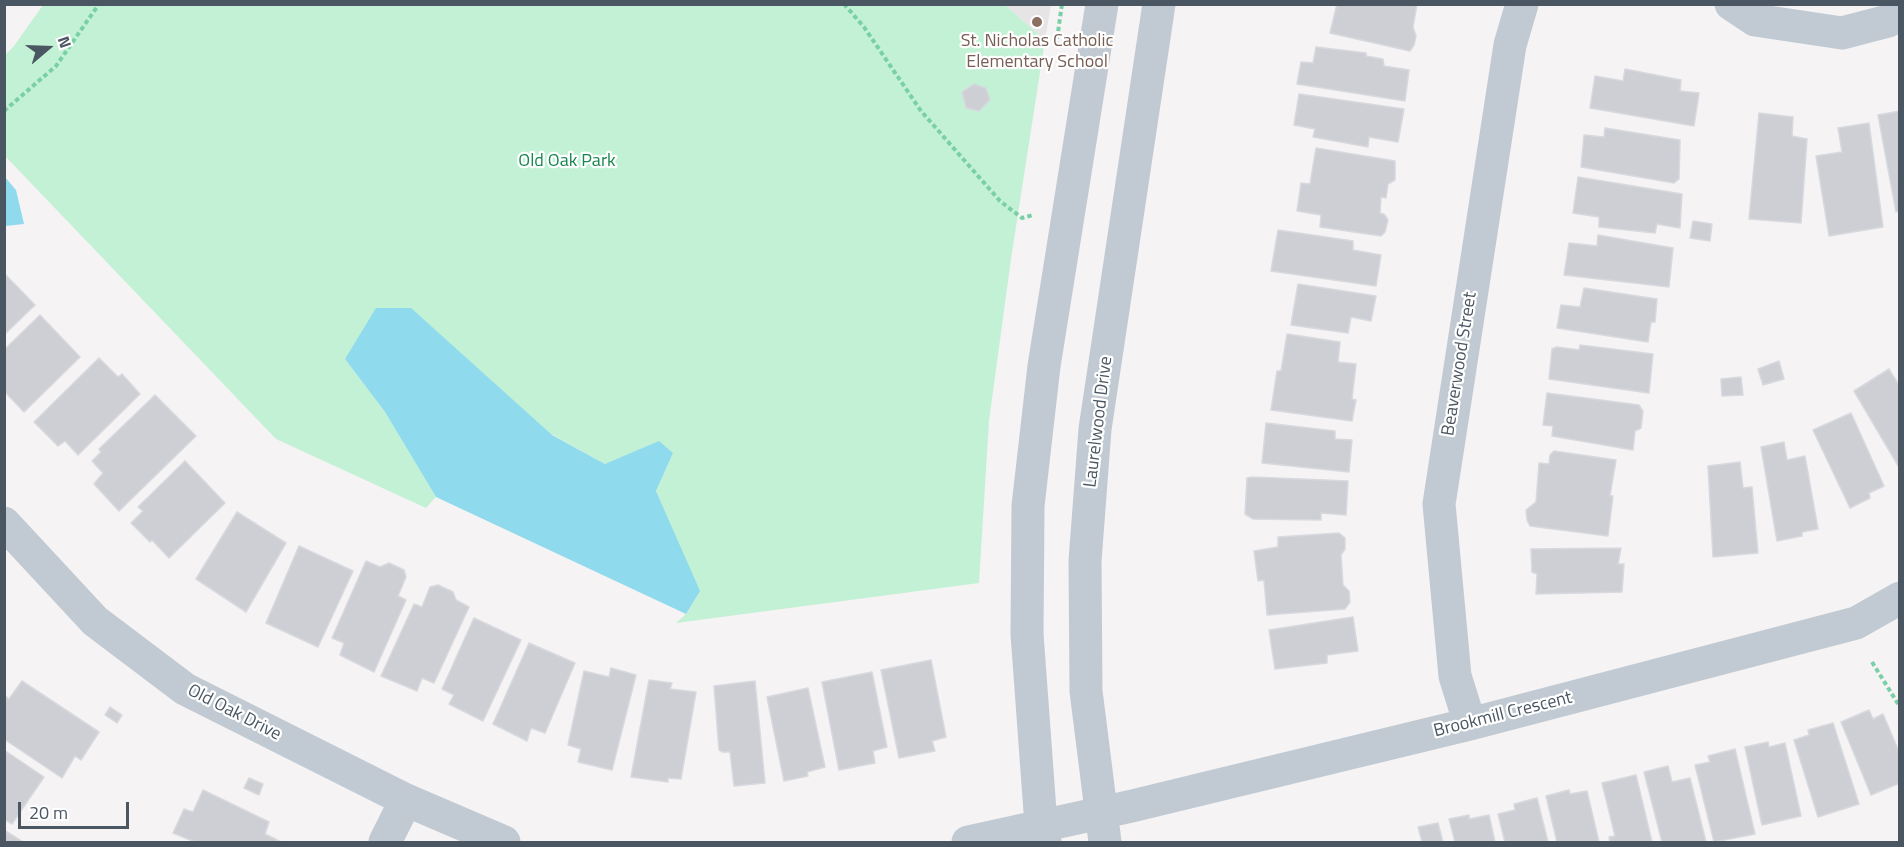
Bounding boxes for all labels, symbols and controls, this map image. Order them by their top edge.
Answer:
marker: St. Nicholas Catholic Elementary School [1030,15,1044,29]
north arrow [18,18,78,78]
place label: St. Nicholas Catholic Elementary School [961,31,1113,74]
text: N [52,33,78,51]
park label: Old Oak Park [518,151,616,173]
street label: Beaverwood Street [1438,290,1482,438]
street label: Laurelwood Drive [1080,355,1118,489]
street label: Old Oak Drive [183,680,285,746]
street label: Brookmill Crescent [1431,687,1575,743]
scale bar [21,790,132,828]
text: 20 m [29,799,68,826]

